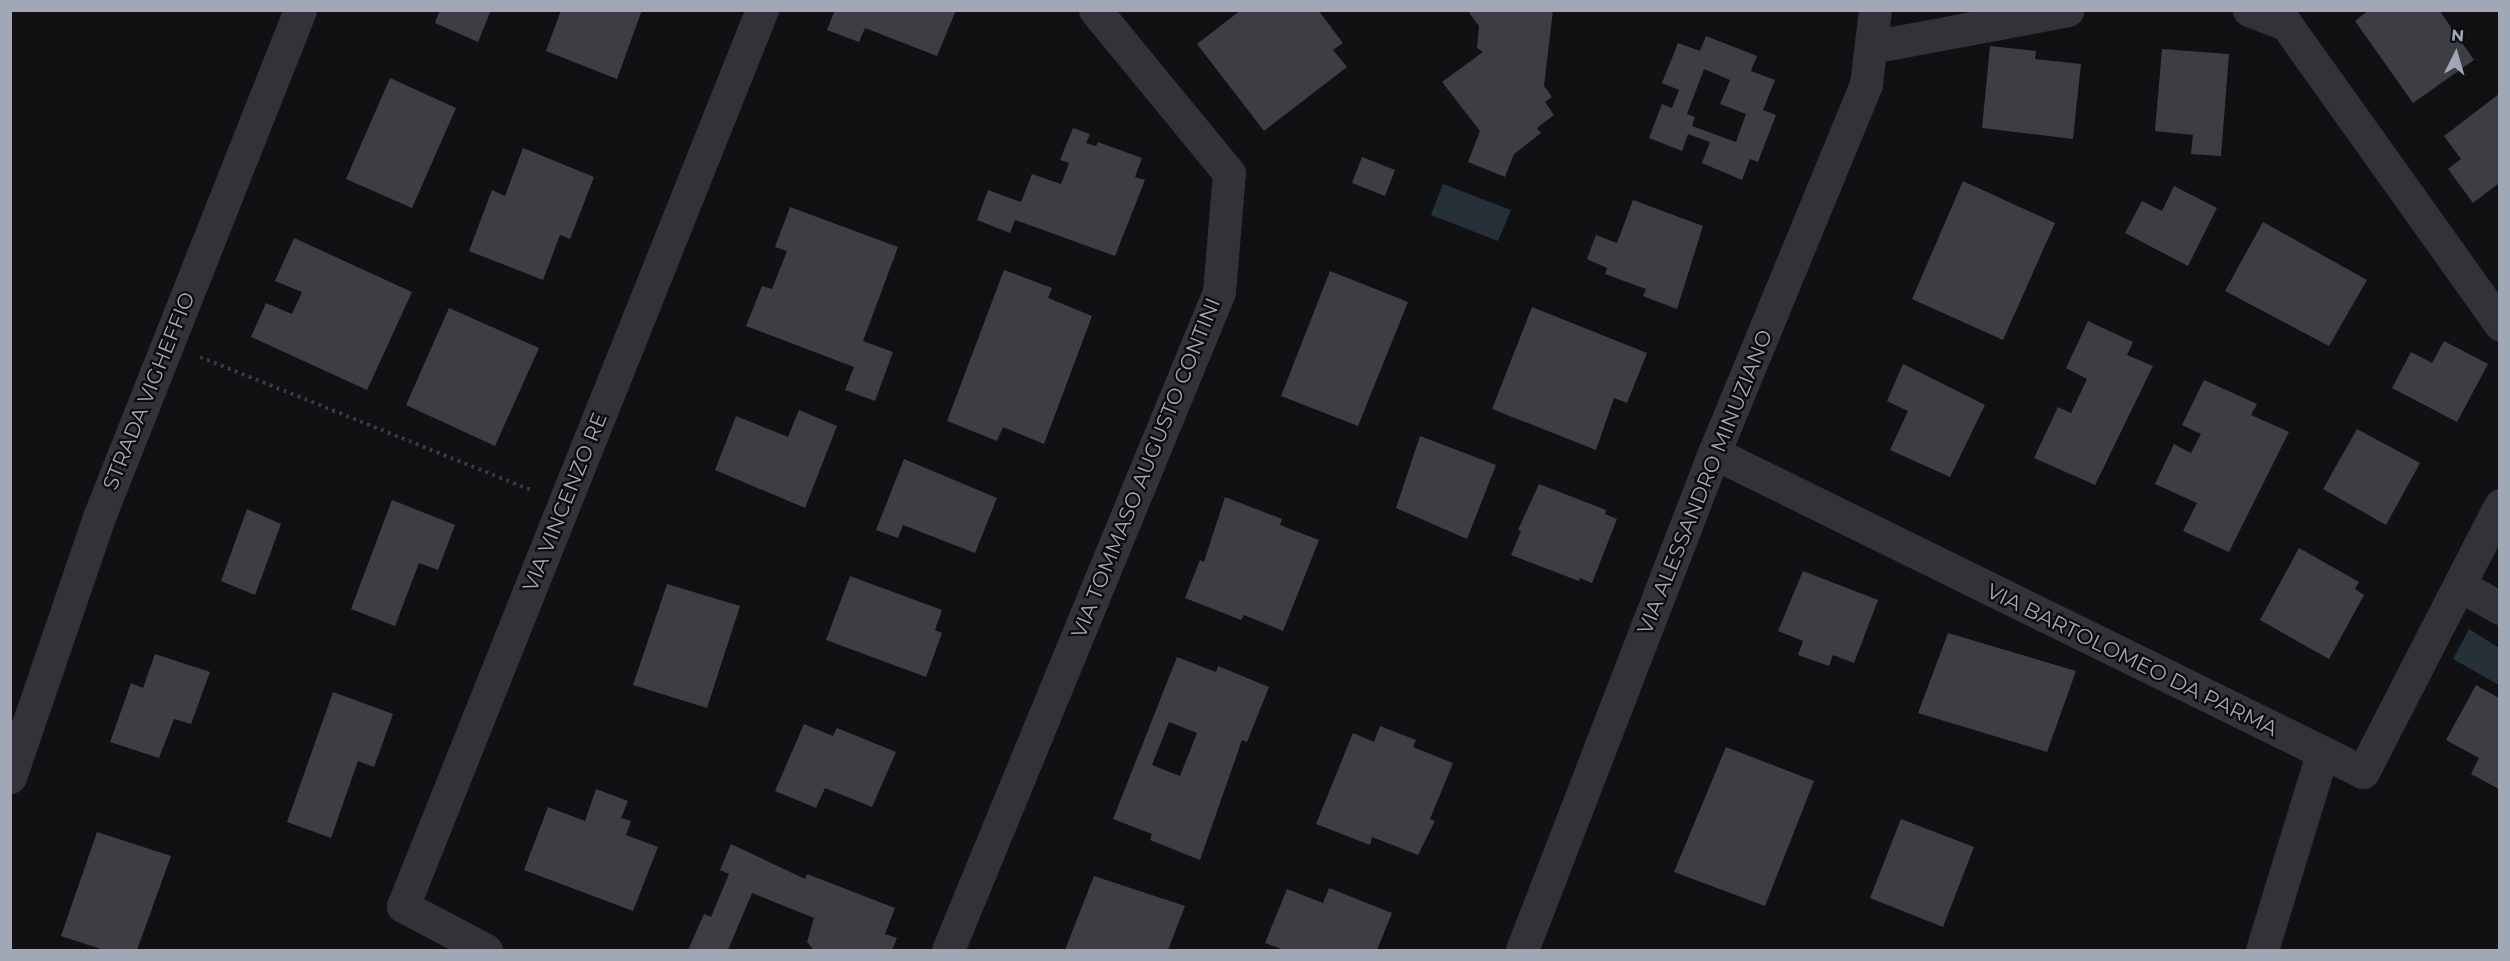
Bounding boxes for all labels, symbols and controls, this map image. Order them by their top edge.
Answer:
north arrow [2426,24,2486,84]
text: N [2450,26,2465,46]
street label: STRADA VIGHEFFIO [98,288,200,494]
street label: VIA TOMMASO AUGUSTO CONTINI [1066,294,1226,642]
street label: VIA ALESSANDRO MINUZIANO [1632,326,1778,638]
street label: VIA VINCENZO RE [518,409,612,595]
street label: VIA BARTOLOMEO DA PARMA [1982,578,2282,742]

